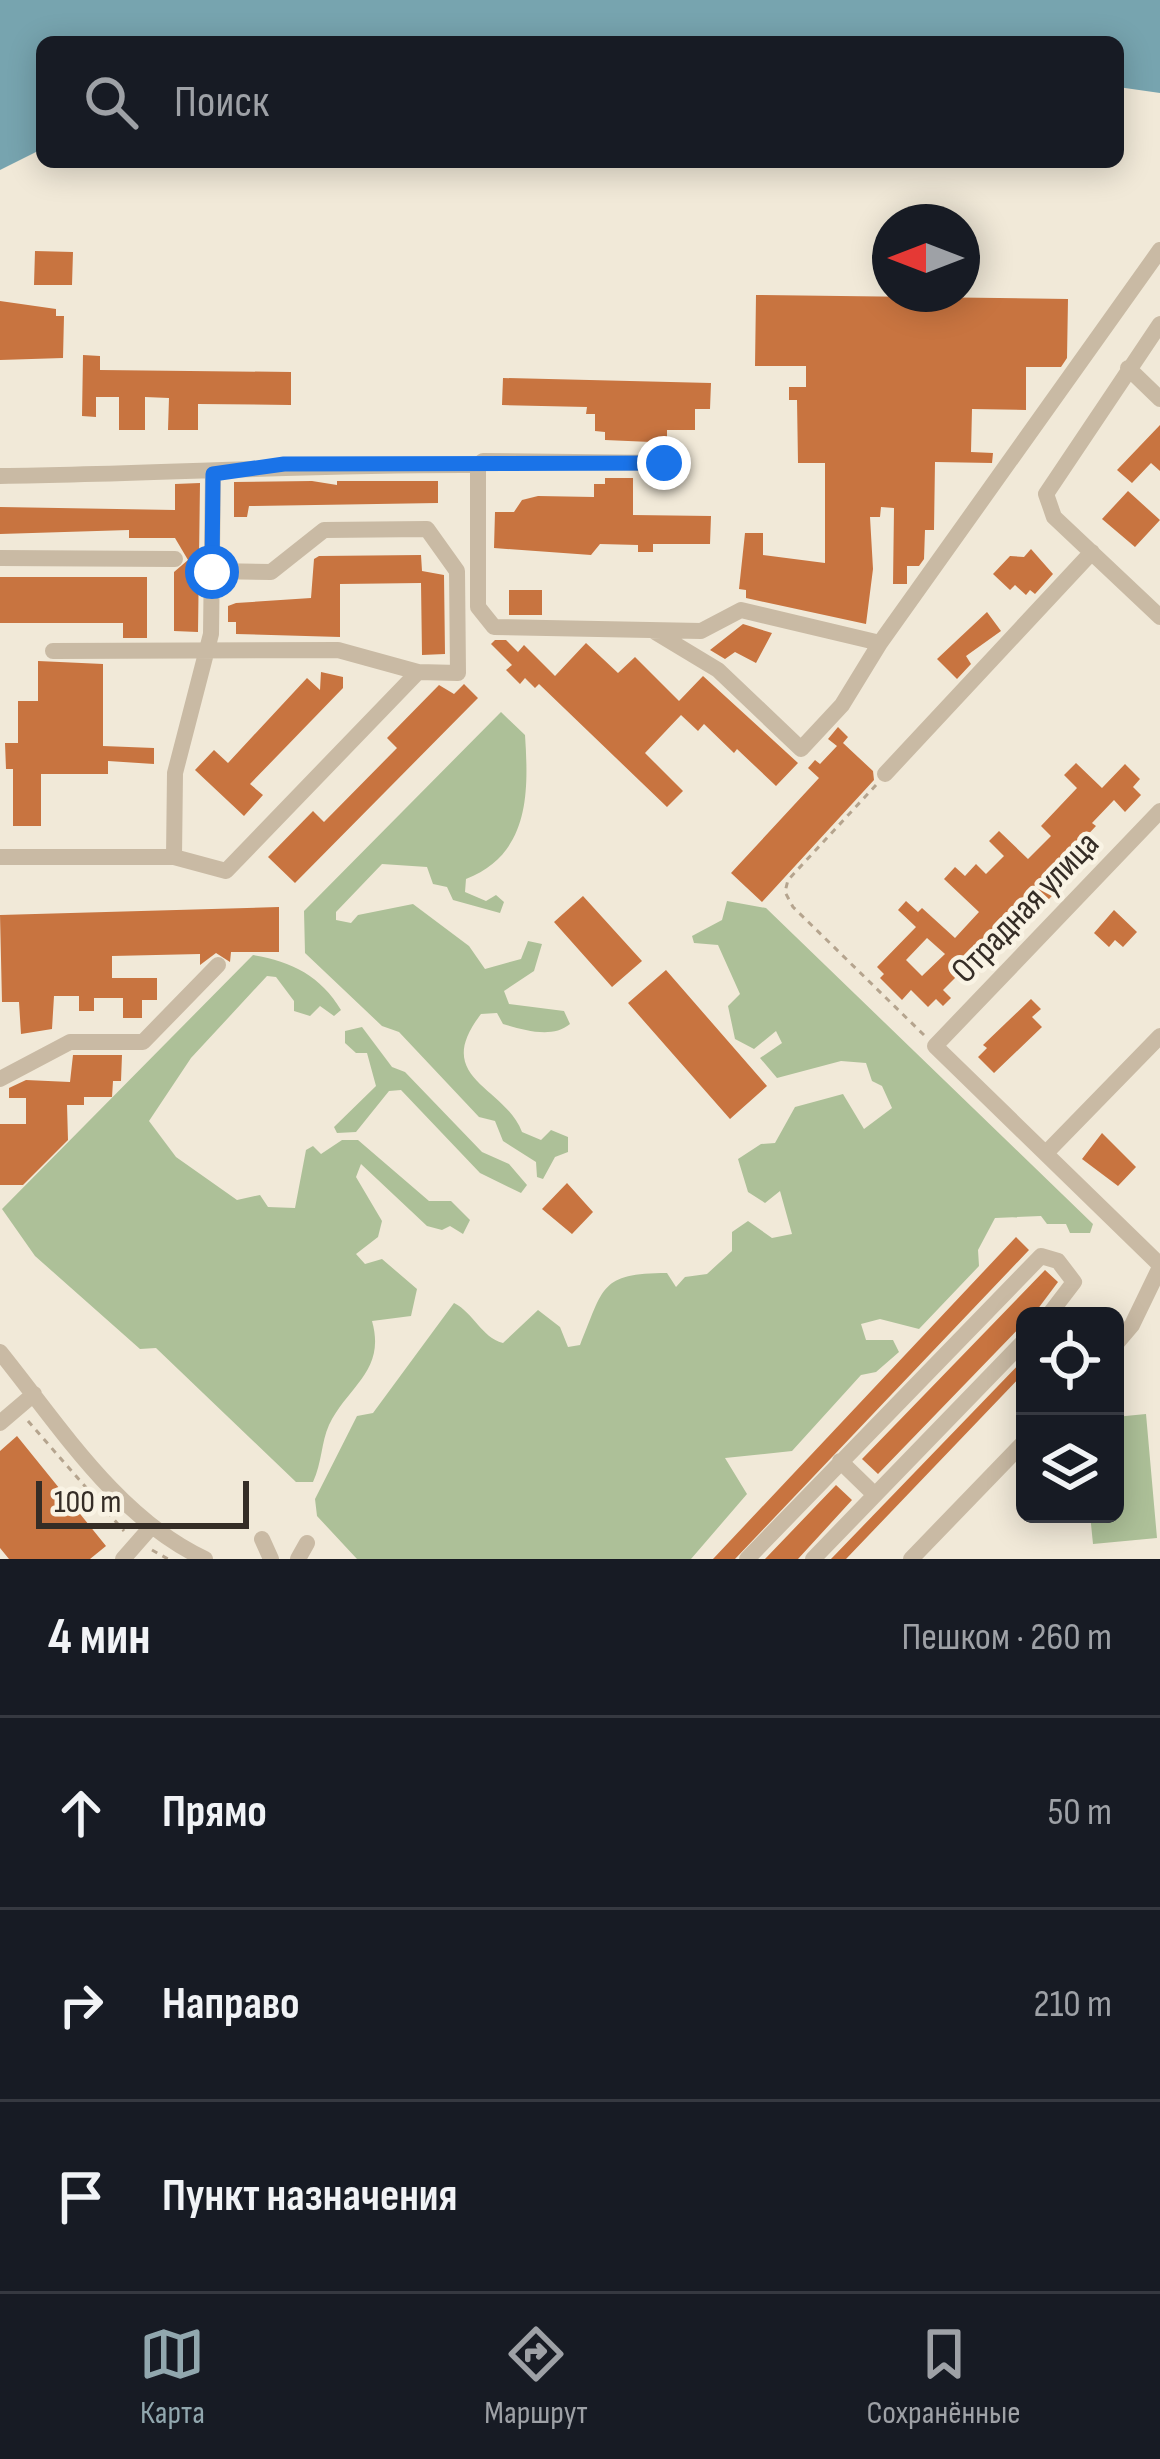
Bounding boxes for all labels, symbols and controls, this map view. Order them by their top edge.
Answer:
search box [36,36,1124,168]
icon: search [78,69,144,135]
text: Поиск [174,75,269,130]
north arrow [872,204,980,312]
route end [637,436,691,490]
route start [185,545,239,599]
street label: Отрадная улица [943,823,1109,992]
map controls [1016,1307,1124,1523]
button: locate [1016,1307,1124,1415]
button: layers [1016,1415,1124,1523]
scale bar [36,1475,249,1528]
text: 100 m [54,1482,121,1522]
text: 4 мин [48,1607,151,1668]
text: Пешком · 260 m [901,1614,1112,1661]
icon: ahead [48,1780,114,1846]
text: Прямо [162,1785,267,1840]
text: 50 m [1048,1789,1112,1836]
icon: right [48,1972,114,2038]
text: Направо [162,1977,300,2032]
text: 210 m [1034,1981,1112,2028]
icon: arrive [48,2164,114,2230]
text: Пункт назначения [162,2169,457,2224]
tab: Карта [139,2321,205,2433]
tab: Маршрут [484,2321,588,2433]
tab: Сохранённые [867,2321,1021,2433]

